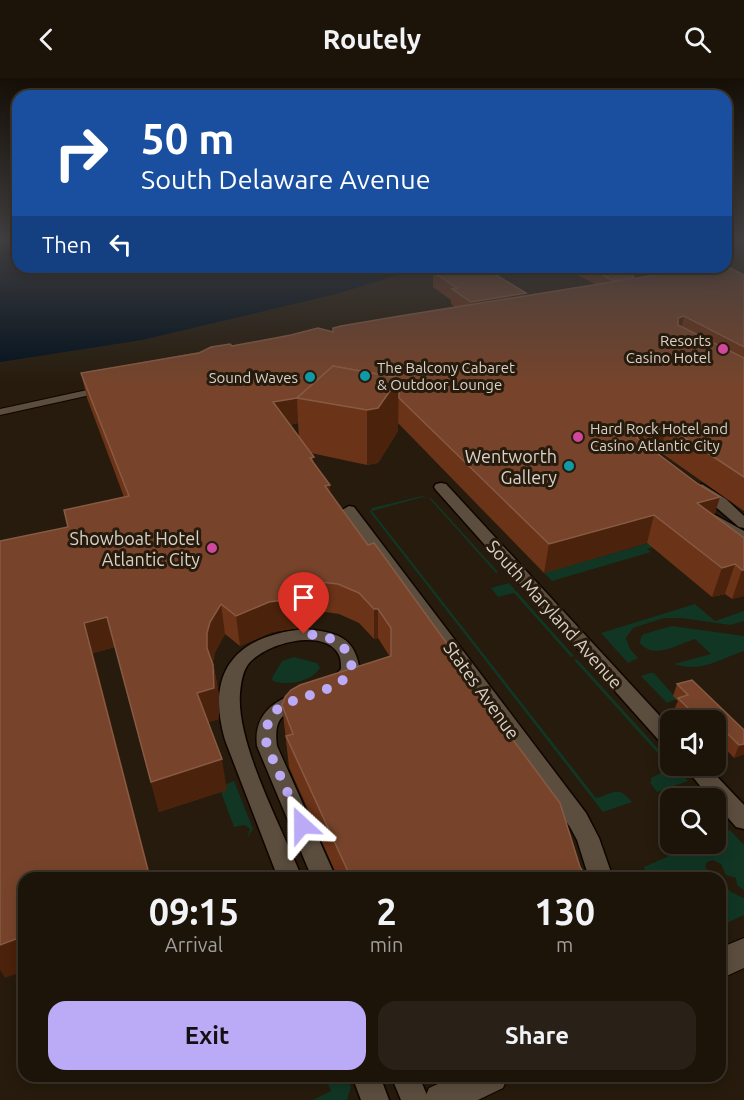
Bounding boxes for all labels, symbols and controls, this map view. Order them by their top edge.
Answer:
icon: back [30,23,63,56]
icon: search [681,23,714,56]
text: Routely [323,24,421,54]
icon: right [42,114,120,192]
text: 50 m [141,115,235,162]
text: South Delaware Avenue [141,164,431,194]
icon: left [104,228,137,261]
text: Then [42,232,92,257]
place label: Resorts Casino Hotel [626,332,711,366]
marker: Resorts Casino Hotel [716,342,730,356]
place label: The Balcony Cabaret & Outdoor Lounge [377,359,515,393]
place label: Sound Waves [209,369,298,386]
marker: The Balcony Cabaret & Outdoor Lounge [358,369,372,383]
marker: Sound Waves [303,370,317,384]
place label: Hard Rock Hotel and Casino Atlantic City [590,420,728,454]
marker: Hard Rock Hotel and Casino Atlantic City [571,430,585,444]
place label: Wentworth Gallery [465,446,557,487]
marker: Wentworth Gallery [562,459,576,473]
place label: Showboat Hotel Atlantic City [70,528,200,569]
street label: South Maryland Avenue [483,536,627,692]
marker: Showboat Hotel Atlantic City [205,541,219,555]
pin [278,572,329,634]
icon: arrive [287,581,320,614]
street label: States Avenue [440,637,524,743]
map controls [660,710,726,854]
button: sound [660,710,726,776]
button: search [660,788,726,854]
position arrow [270,793,334,857]
text: 09:15 [149,891,239,932]
text: 2 [376,891,397,932]
text: 130 [534,891,595,932]
text: Arrival [165,933,223,956]
text: min [370,933,403,956]
text: m [556,933,573,956]
button: Exit [48,1001,366,1070]
button: Share [378,1001,696,1070]

